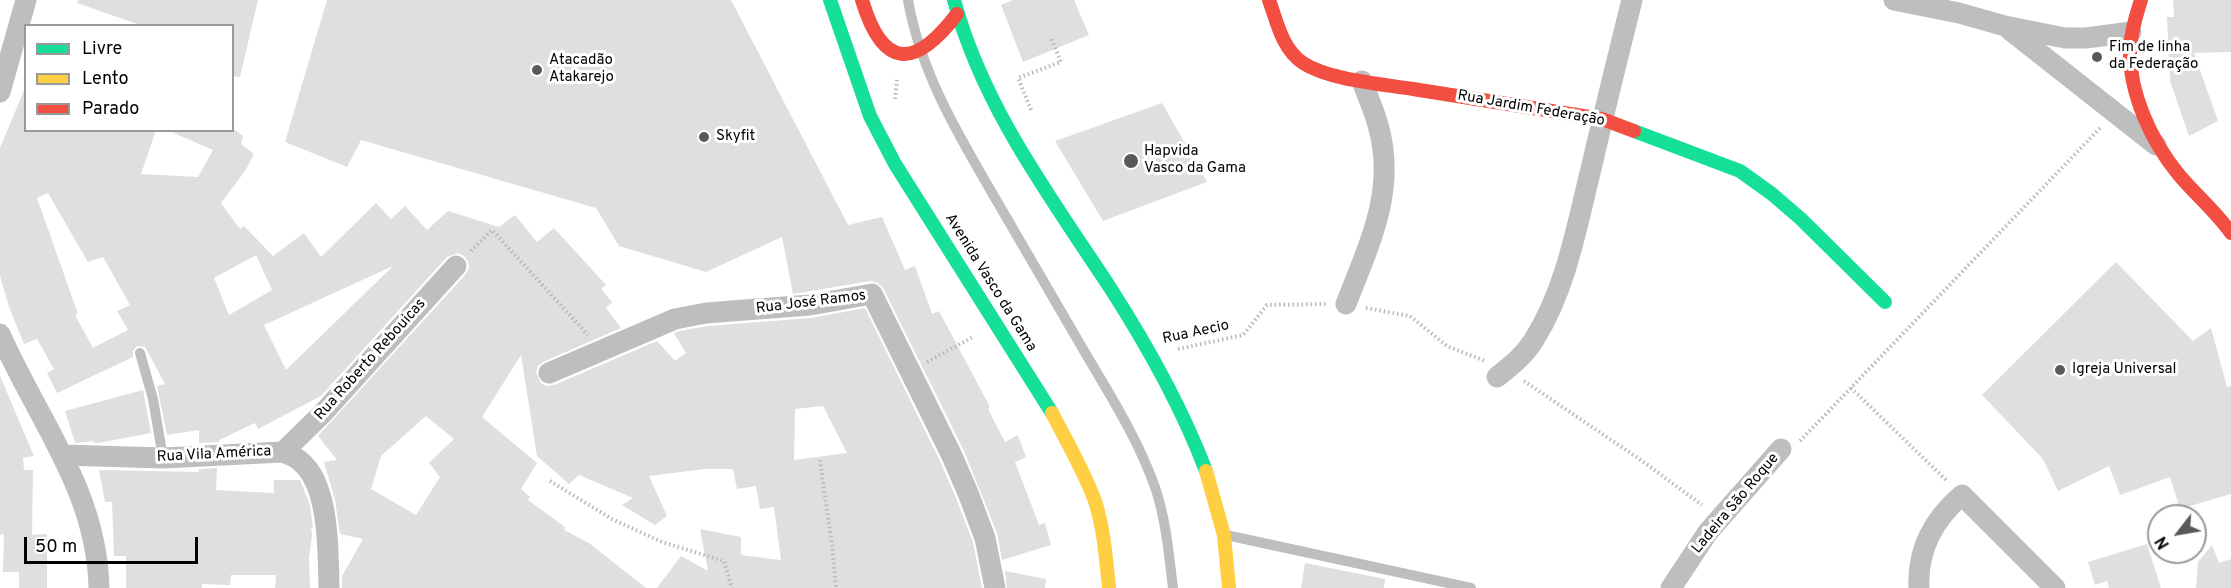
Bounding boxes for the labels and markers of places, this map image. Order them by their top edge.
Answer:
place label: Fim de linha da Federação [2109,39,2198,74]
marker: Fim de linha da Federação [2090,50,2104,64]
place label: Atacadão Atakarejo [549,52,614,87]
marker: Atacadão Atakarejo [530,63,544,77]
place label: Skyfit [716,128,755,146]
marker: Skyfit [697,130,711,144]
place label: Hapvida Vasco da Gama [1144,143,1246,178]
marker: Hapvida Vasco da Gama [1122,152,1140,170]
place label: Igreja Universal [2072,361,2176,379]
marker: Igreja Universal [2053,363,2067,377]

